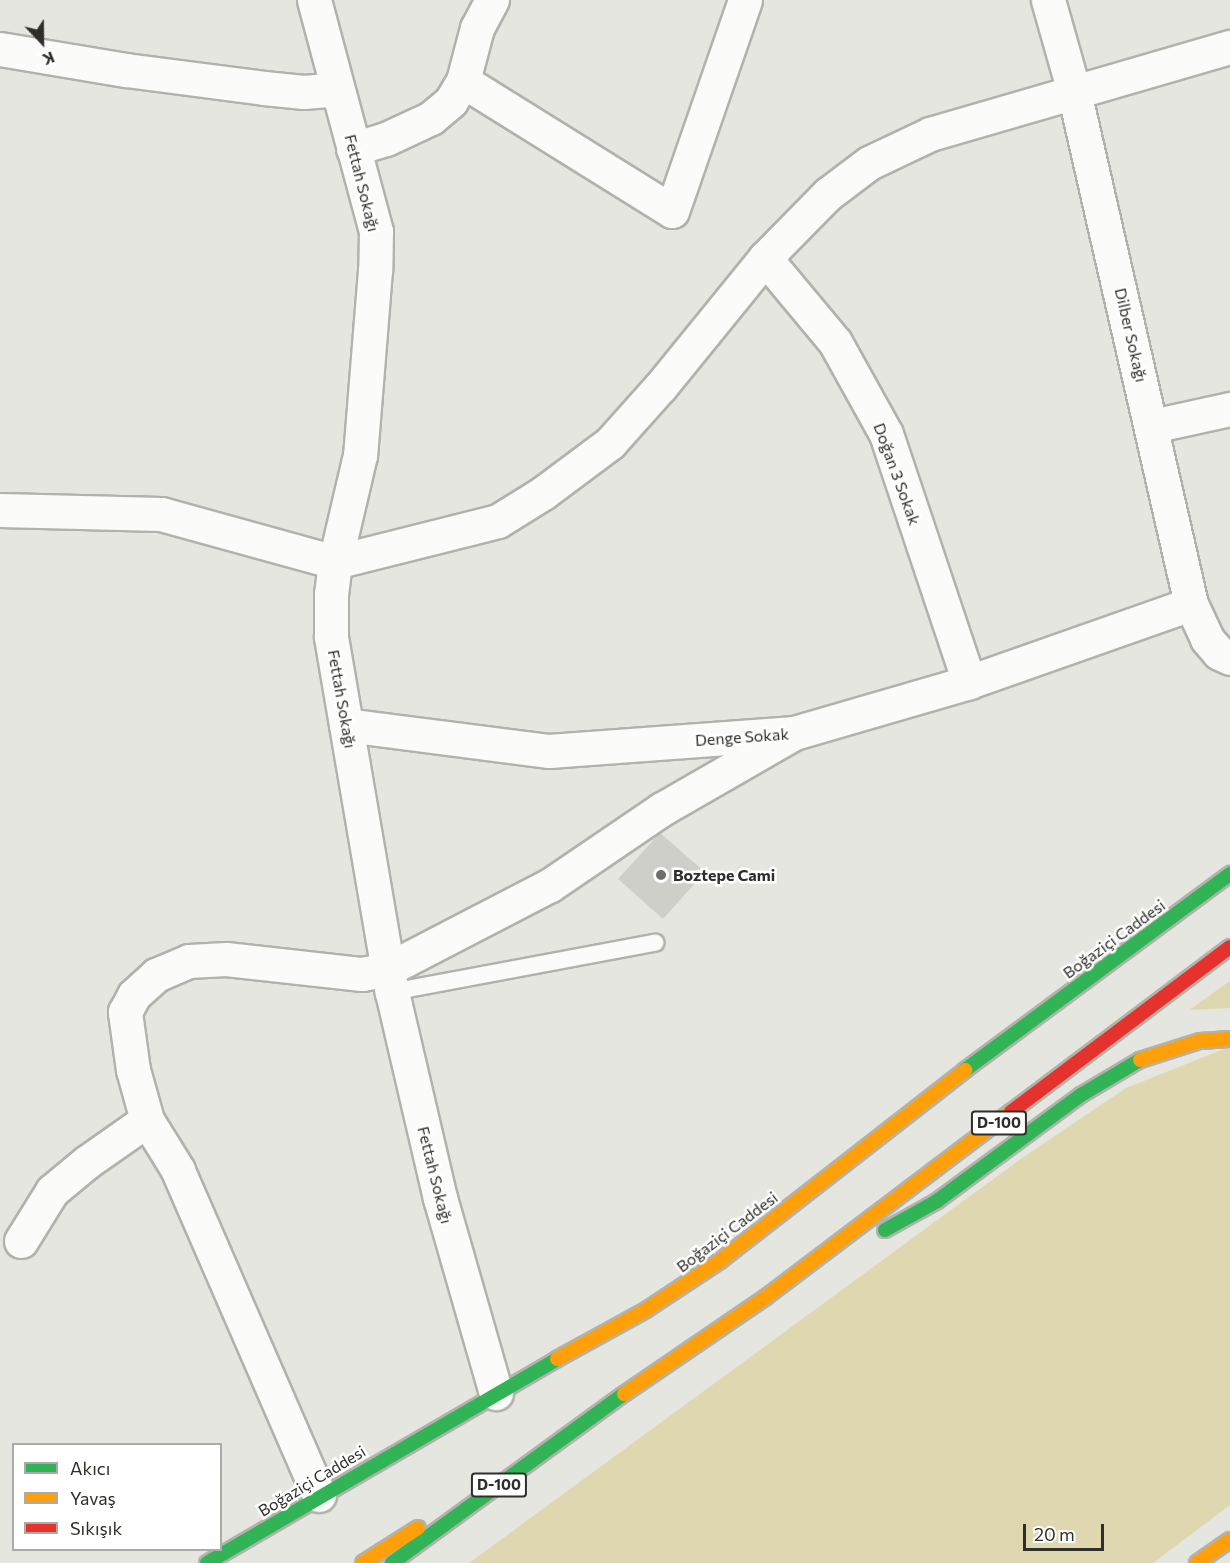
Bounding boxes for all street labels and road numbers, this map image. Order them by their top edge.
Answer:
street label: Fettah Sokağı [341,132,383,234]
street label: Dilber Sokağı [1111,286,1151,384]
street label: Doğan 3 Sokak [870,420,924,528]
street label: Fettah Sokağı [324,648,360,750]
street label: Denge Sokak [694,724,790,750]
street label: Boğaziçi Caddesi [1059,895,1169,983]
road number: D-100 [970,1111,1028,1135]
street label: Fettah Sokağı [414,1124,456,1226]
street label: Boğaziçi Caddesi [673,1188,781,1276]
street label: Boğaziçi Caddesi [255,1441,369,1521]
road number: D-100 [470,1473,528,1497]

